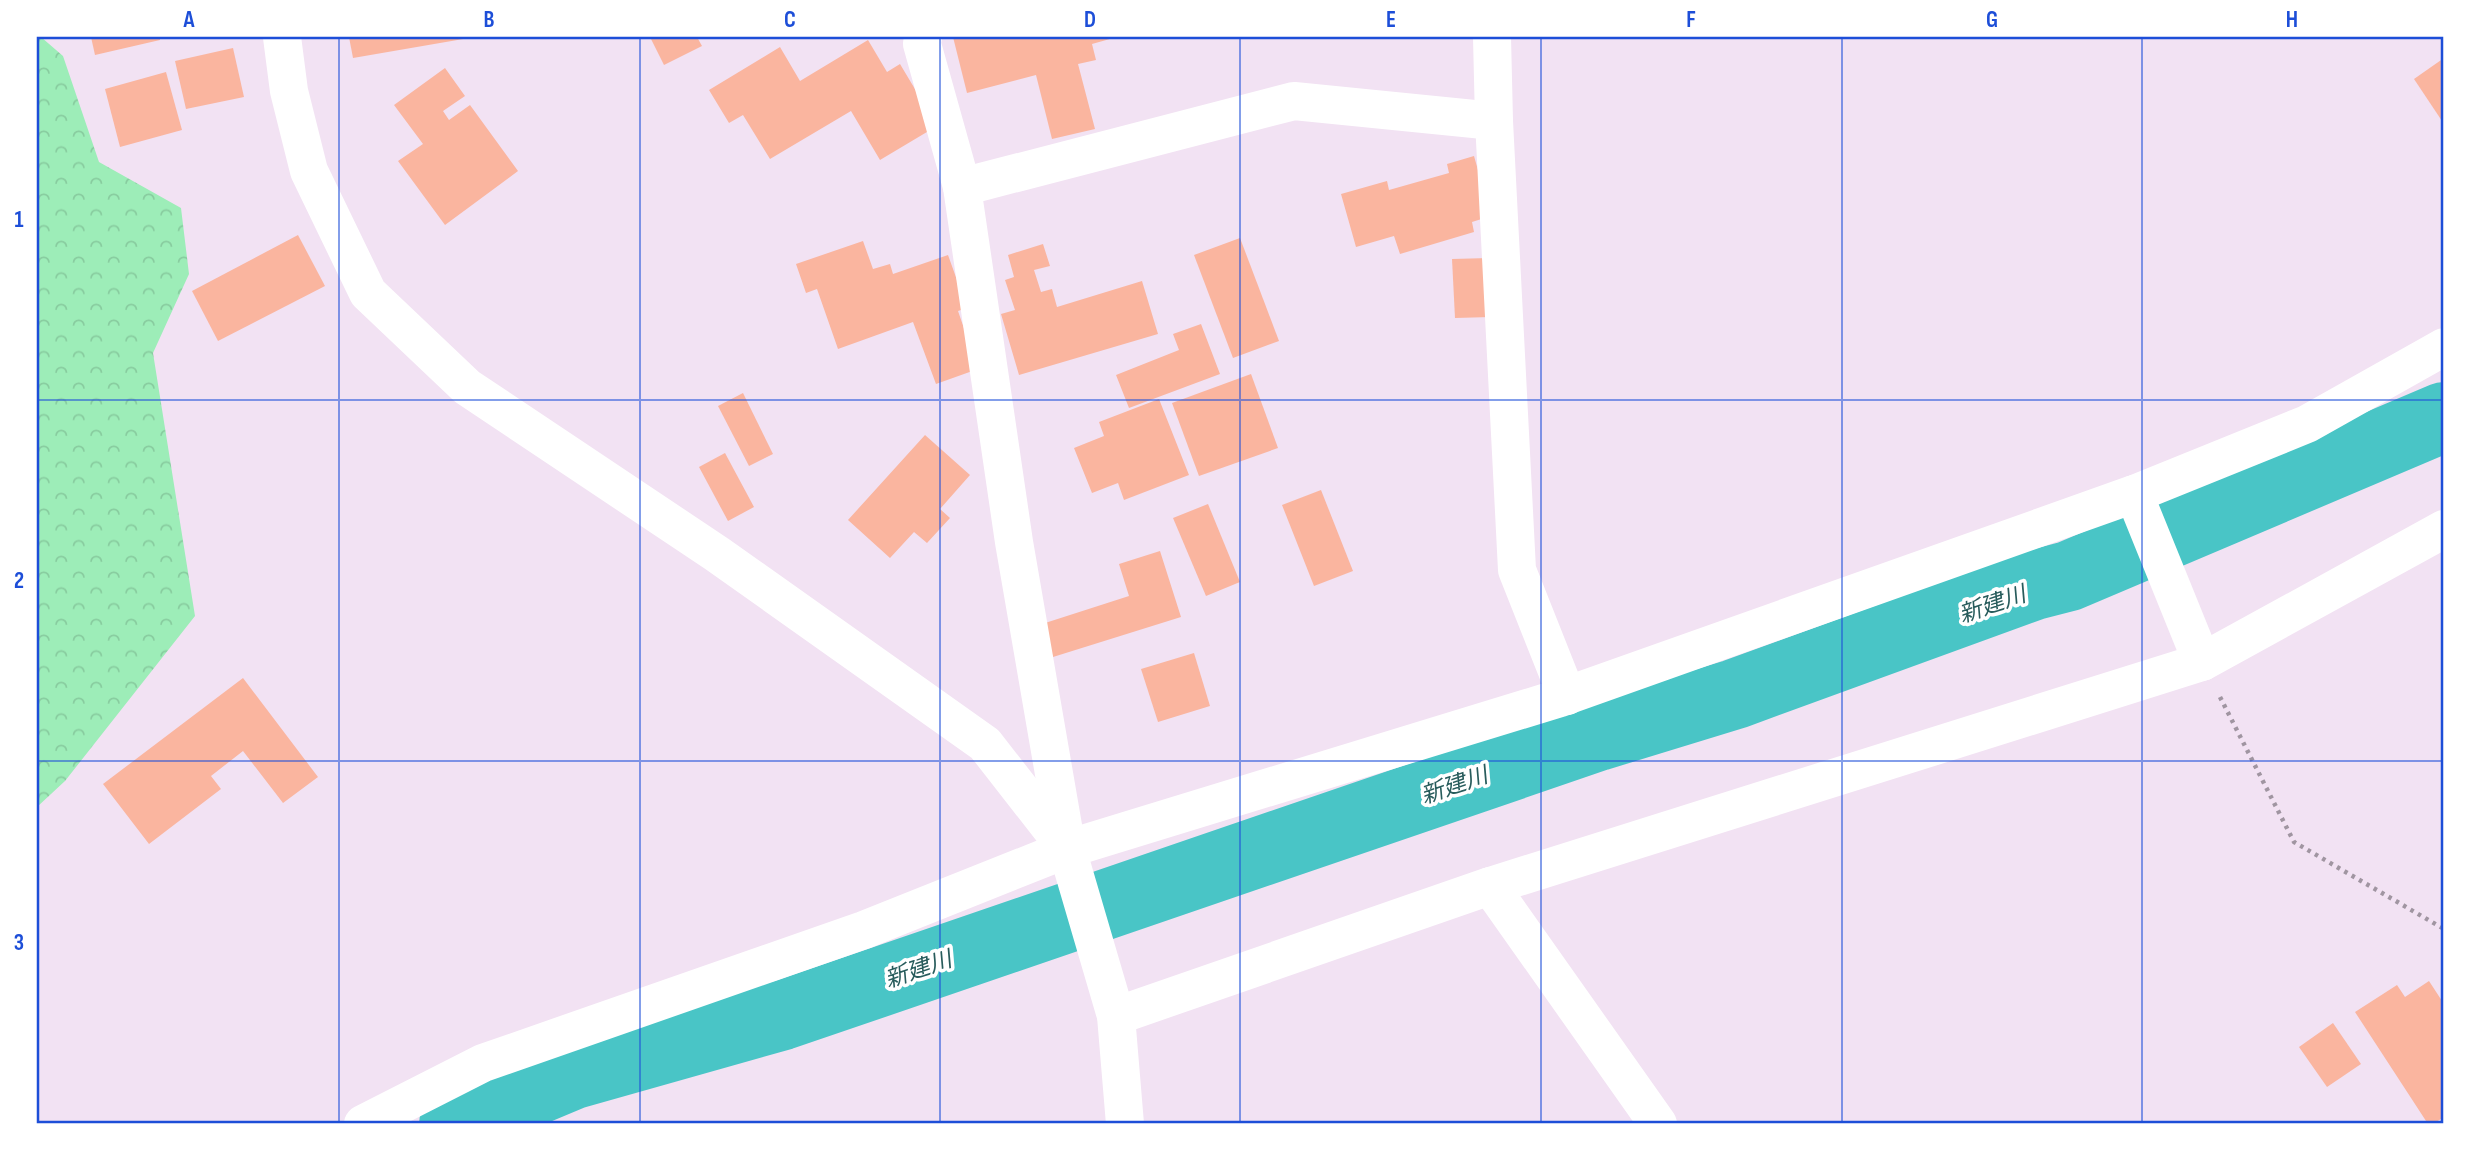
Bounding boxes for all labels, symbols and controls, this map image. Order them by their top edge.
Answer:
text: A [183,6,196,34]
text: B [484,6,495,34]
text: C [784,6,796,34]
text: D [1084,6,1096,34]
text: E [1386,6,1396,34]
text: F [1686,6,1696,34]
text: G [1986,6,1998,34]
text: H [2286,6,2298,34]
text: 1 [14,206,24,234]
text: 2 [14,567,24,595]
water label: 新建川 [1955,579,2032,629]
water label: 新建川 [1417,760,1494,810]
text: 3 [14,929,24,957]
water label: 新建川 [881,944,958,994]

